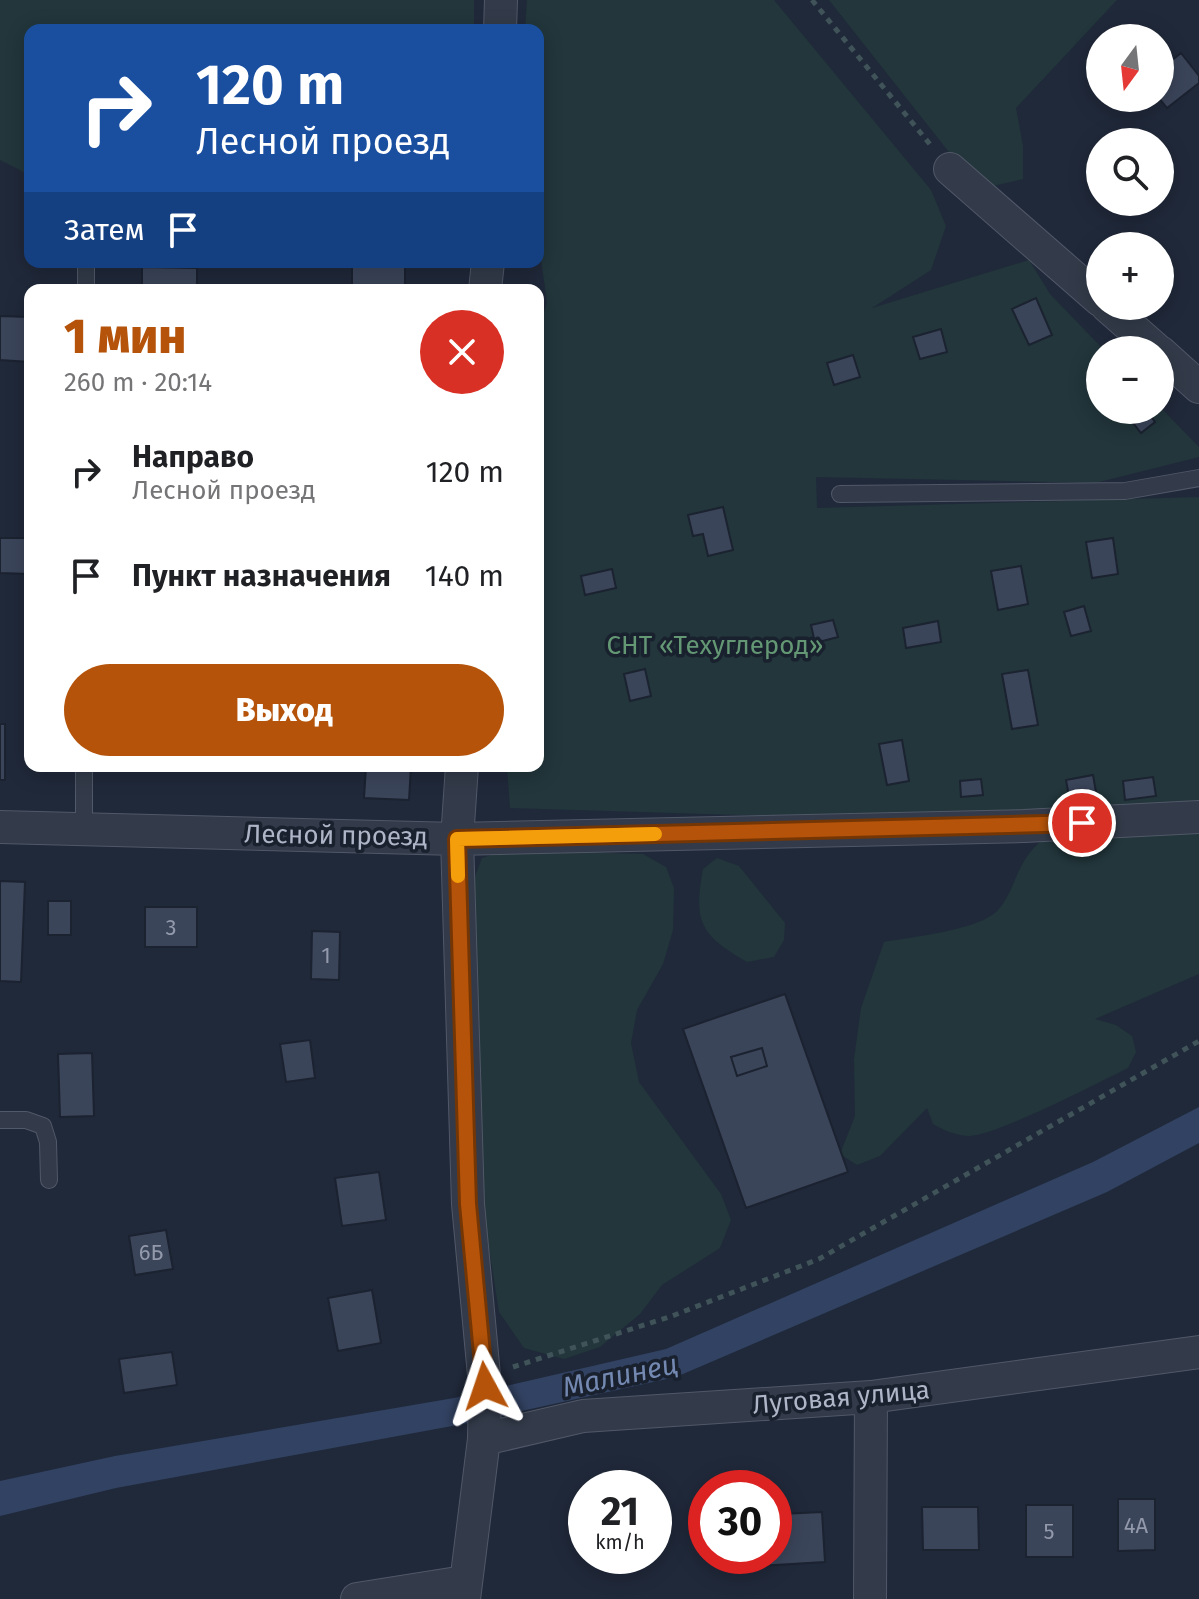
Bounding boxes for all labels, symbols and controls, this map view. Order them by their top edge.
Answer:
north arrow [1086,24,1174,112]
map controls [1086,24,1174,424]
text: 120 m [196,52,344,119]
icon: right [64,56,168,160]
text: Лесной проезд [196,120,450,164]
button: search [1086,128,1174,216]
icon: arrive [161,208,205,252]
text: Затем [64,212,145,248]
button: + [1086,232,1174,320]
text: 1 мин [64,308,186,366]
button: close [420,310,504,394]
button: − [1086,336,1174,424]
text: 260 m · 20:14 [64,367,212,398]
text: Направо [132,439,254,475]
icon: right [64,450,108,494]
text: 120 m [426,454,504,490]
text: Лесной проезд [132,475,316,506]
icon: arrive [64,554,108,598]
text: Пункт назначения [132,558,391,594]
text: 140 m [425,558,504,594]
park label: СНТ «Техуглерод» [607,630,823,661]
button: Выход [64,664,504,756]
pin [1048,789,1116,857]
icon: arrive [1060,801,1104,845]
street label: Лесной проезд [244,818,428,853]
house number: 3 [166,914,176,941]
house number: 1 [321,942,331,969]
house number: 6Б [139,1239,163,1266]
position arrow [443,1344,527,1428]
water label: Малинец [559,1347,681,1404]
street label: Луговая улица [751,1374,931,1421]
speed limit sign: 30 [688,1470,792,1574]
text: 21 [601,1488,639,1536]
house number: 4А [1124,1512,1149,1539]
house number: 5 [1043,1518,1055,1545]
text: km/h [595,1530,645,1554]

